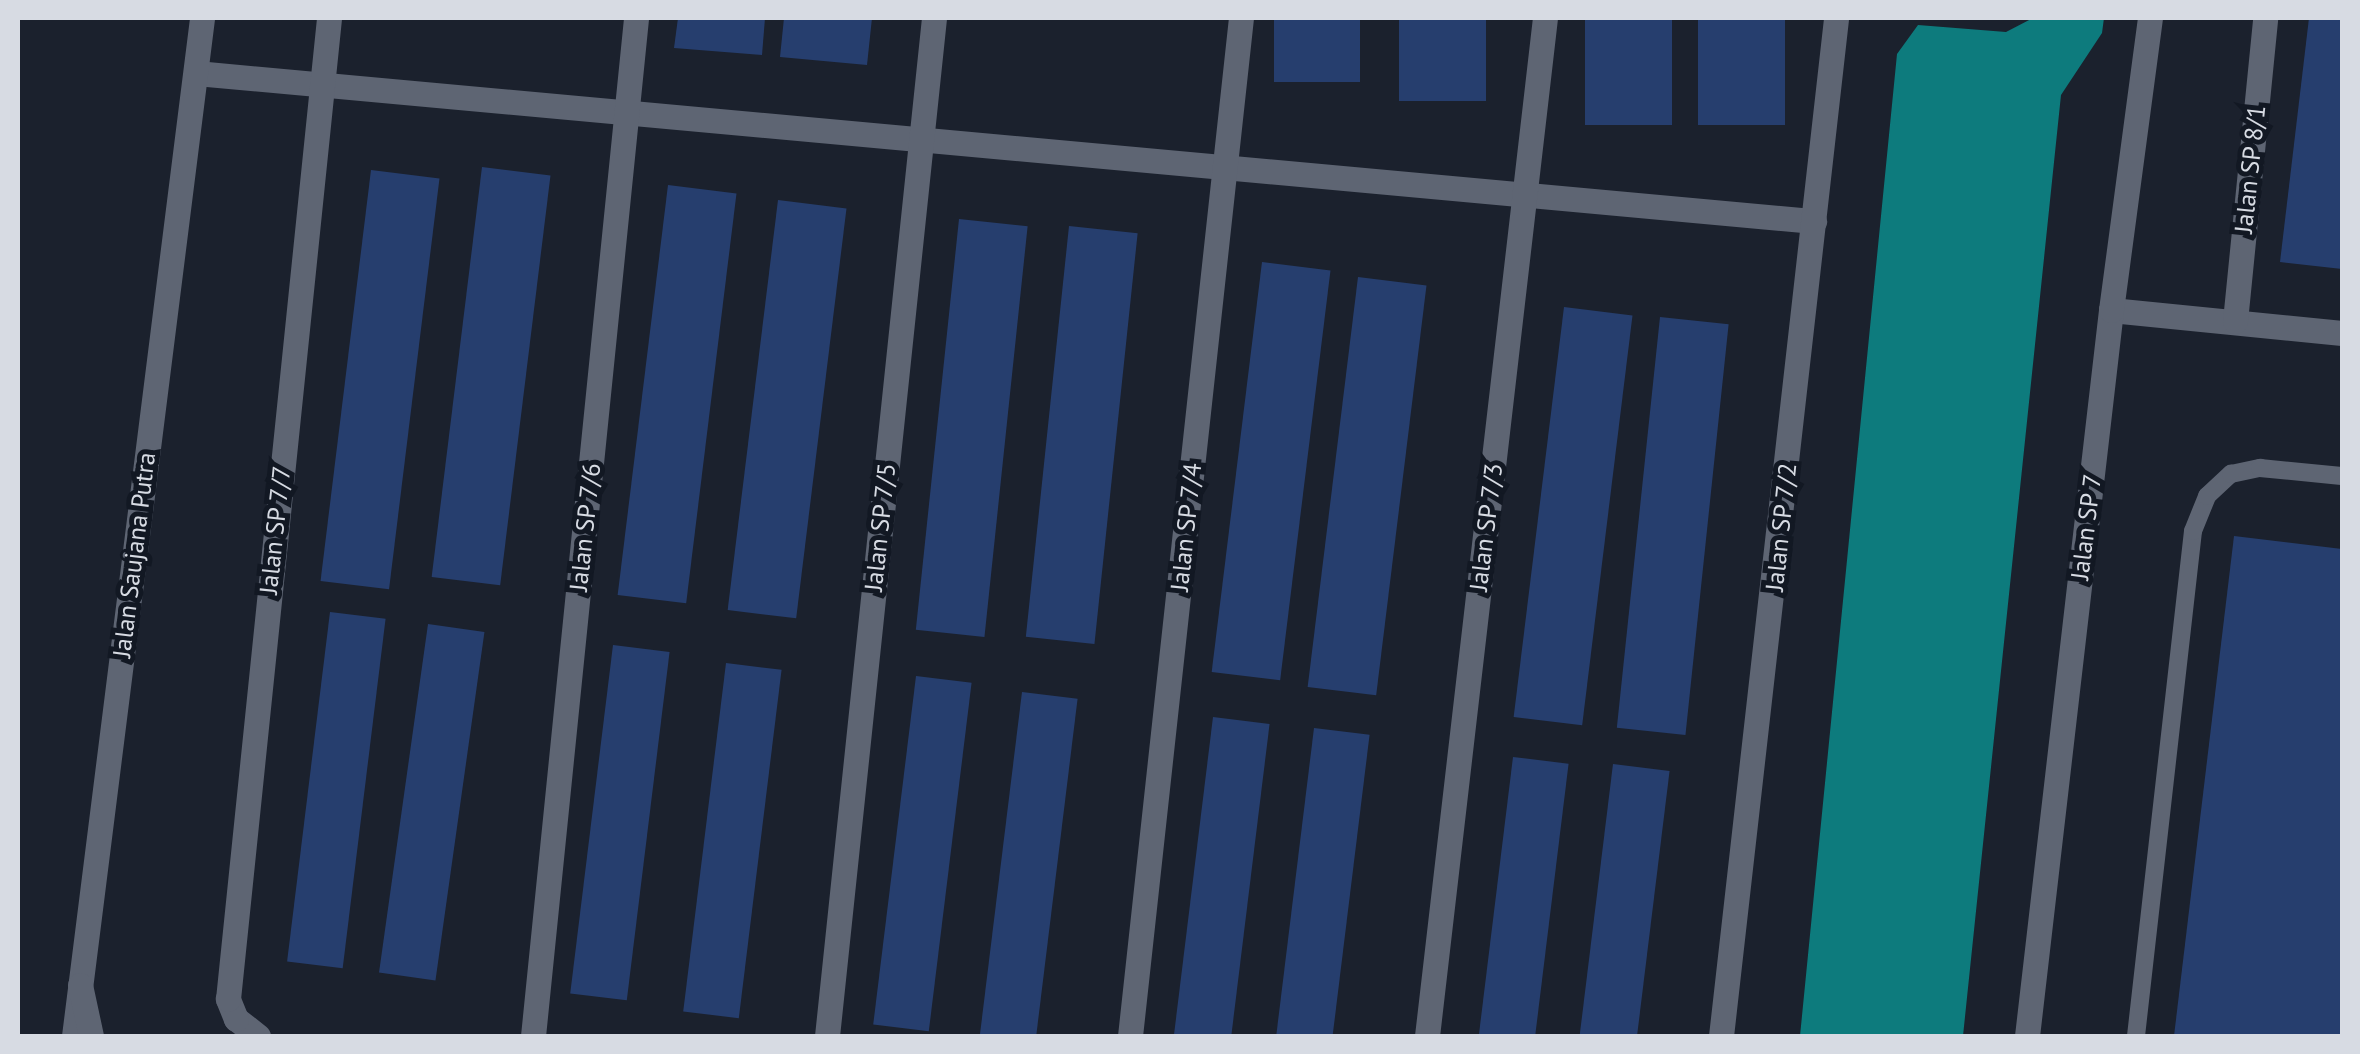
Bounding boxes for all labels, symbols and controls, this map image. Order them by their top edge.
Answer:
street label: Jalan SP 8/1 [2228,103,2272,235]
street label: Jalan Saujana Putra [107,451,161,659]
street label: Jalan SP 7/6 [563,461,607,593]
street label: Jalan SP 7/5 [858,461,902,593]
street label: Jalan SP 7/4 [1164,461,1208,593]
street label: Jalan SP 7/3 [1463,461,1509,593]
street label: Jalan SP 7/2 [1759,461,1803,593]
street label: Jalan SP 7/7 [253,464,297,596]
street label: Jalan SP 7 [2065,472,2107,582]

